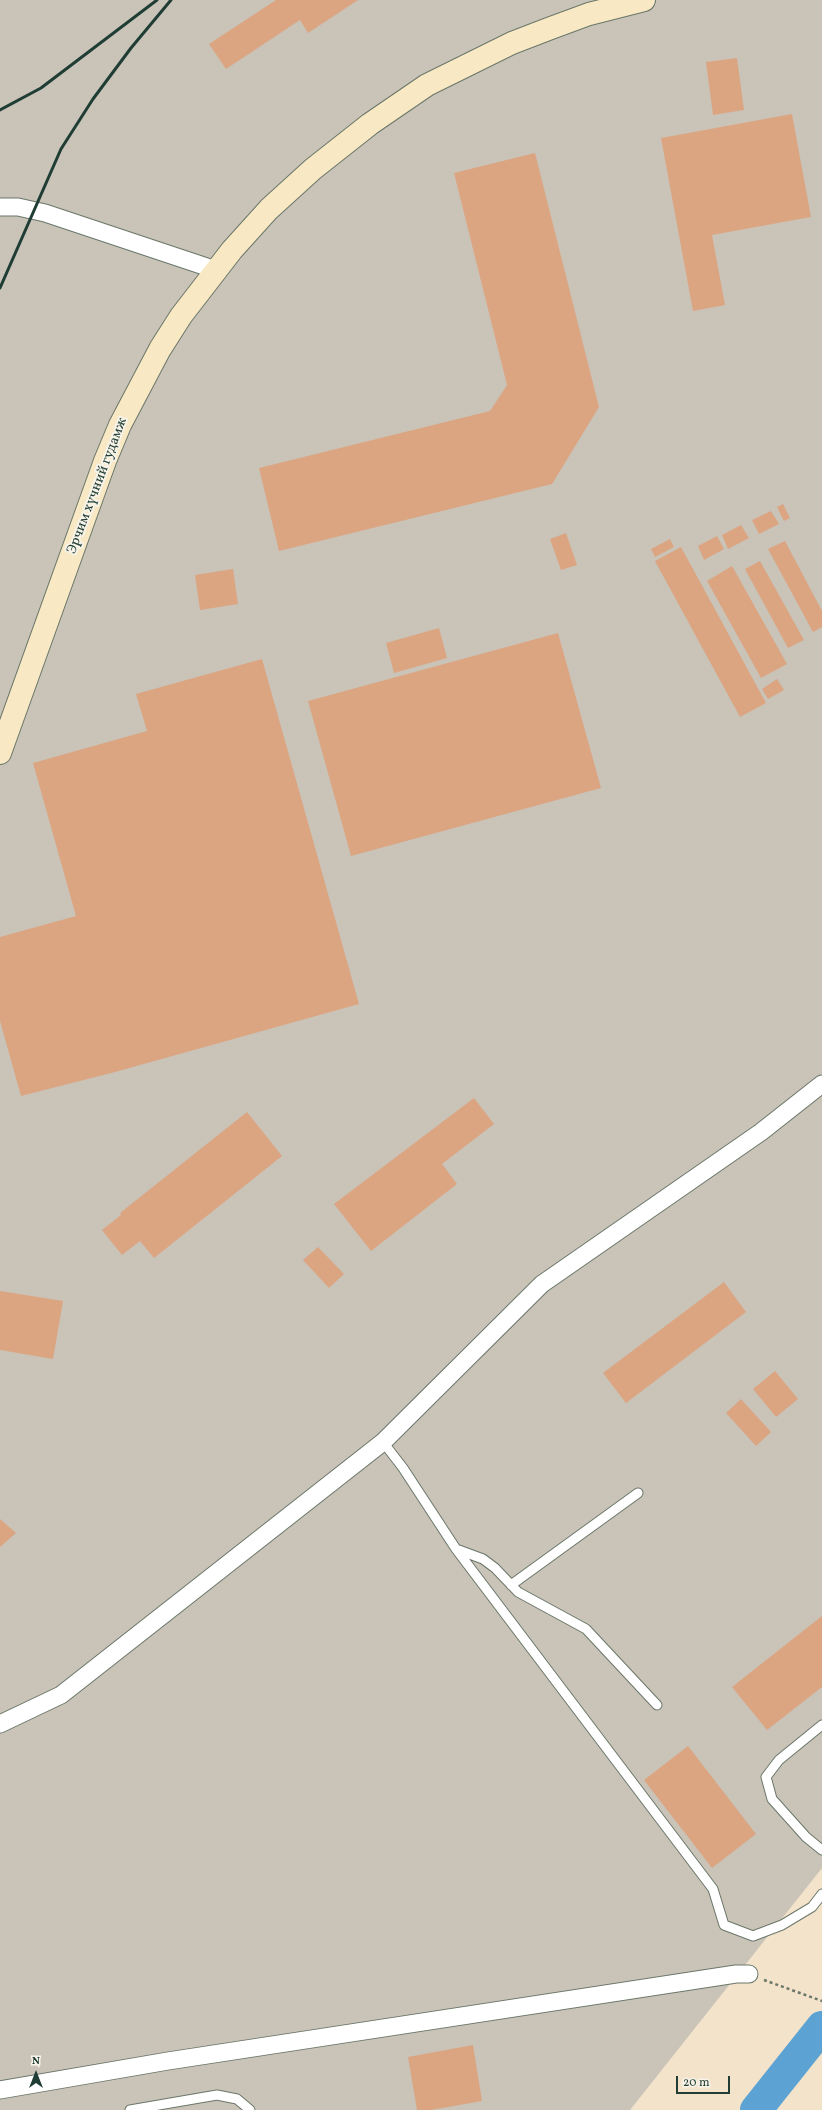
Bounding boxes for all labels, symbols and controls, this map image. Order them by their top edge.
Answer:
street label: Эрчим хүчний гудамж [64,415,132,557]
north arrow [16,2054,56,2094]
text: N [32,2054,40,2069]
scale bar [678,2068,732,2094]
text: 20 m [683,2075,710,2091]

